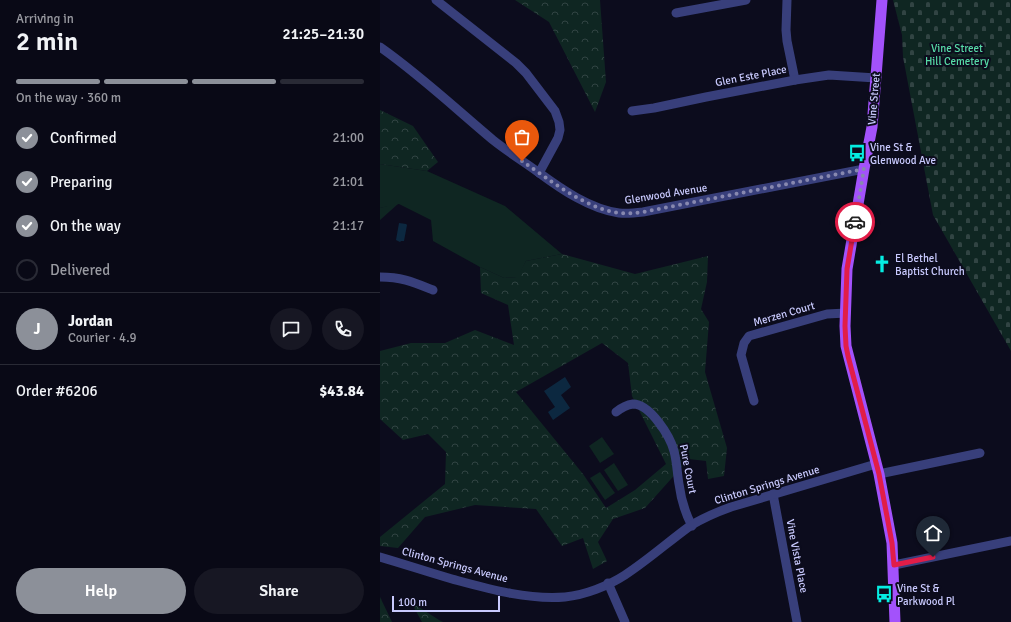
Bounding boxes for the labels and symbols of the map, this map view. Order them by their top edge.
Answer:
park label: Vine Street Hill Cemetery [925,42,990,68]
street label: Glen Este Place [714,63,788,89]
street label: Vine Street [865,72,883,125]
pin [505,120,539,161]
place label: Vine St & Glenwood Ave [870,141,936,167]
bus stop icon: Vine St & Glenwood Ave [847,143,867,163]
street label: Glenwood Avenue [624,181,708,207]
courier [835,202,875,242]
place label: El Bethel Baptist Church [895,252,965,278]
church icon: El Bethel Baptist Church [872,254,892,274]
street label: Merzen Court [752,299,817,329]
street label: Pure Court [677,443,699,495]
street label: Clinton Springs Avenue [713,463,821,507]
pin [916,516,950,557]
street label: Vine Vista Place [783,518,811,594]
street label: Clinton Springs Avenue [401,545,509,585]
place label: Vine St & Parkwood Pl [897,582,955,608]
bus stop icon: Vine St & Parkwood Pl [874,584,894,604]
scale bar [392,594,500,613]

